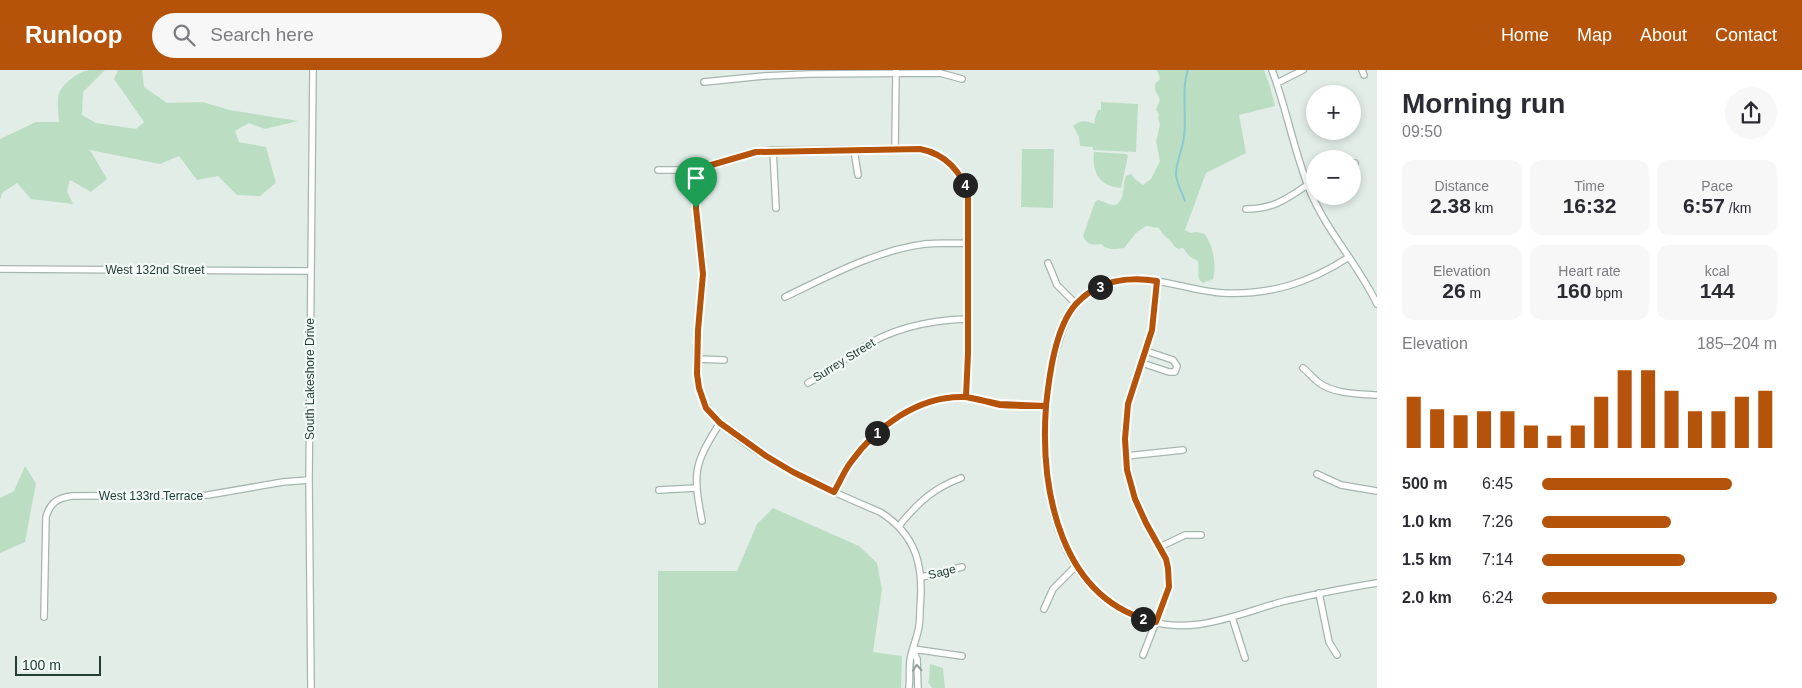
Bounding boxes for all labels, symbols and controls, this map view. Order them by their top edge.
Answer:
search box [152,13,502,58]
text: Runloop [25,21,122,48]
icon: search [170,21,198,49]
text: Search here [210,24,314,45]
text: Home [1501,25,1549,45]
text: Map [1577,25,1612,45]
text: About [1640,25,1687,45]
text: Contact [1715,25,1777,45]
map controls [1306,85,1361,205]
button: + [1306,85,1361,140]
button: share [1725,87,1777,139]
text: Morning run [1402,88,1565,119]
text: 09:50 [1402,123,1442,140]
button: − [1306,150,1361,205]
pin [675,157,717,208]
icon: arrive [682,164,710,192]
pin: 4 [952,172,978,198]
text: 4 [962,177,969,193]
text: Distance [1435,178,1489,194]
text: Time [1574,178,1605,194]
text: Pace [1701,178,1733,194]
text: 2.38 [1430,194,1471,217]
text: 16:32 [1563,194,1616,217]
text: 6:57 [1683,194,1725,217]
text: km [1471,200,1494,216]
text: /km [1725,200,1751,216]
street label: West 132nd Street [105,263,205,277]
text: Elevation [1433,263,1491,279]
text: Heart rate [1558,263,1621,279]
text: kcal [1705,263,1730,279]
pin: 3 [1088,274,1112,300]
text: 3 [1097,279,1104,295]
text: 26 [1442,279,1466,302]
text: 160 [1556,279,1591,302]
text: 144 [1700,279,1735,302]
text: m [1466,285,1481,301]
text: bpm [1591,285,1623,301]
street label: South Lakeshore Drive [303,318,317,440]
street label: Surrey Street [810,335,878,385]
text: Elevation [1402,335,1468,352]
text: 185–204 m [1697,335,1777,352]
pin: 1 [864,420,890,446]
text: 1 [874,425,881,441]
text: 500 m [1402,475,1447,492]
text: 6:45 [1482,475,1513,492]
street label: West 133rd Terrace [99,489,203,503]
text: 1.0 km [1402,513,1452,530]
text: 7:26 [1482,513,1513,530]
text: 1.5 km [1402,551,1452,568]
text: 7:14 [1482,551,1513,568]
street label: Sage [927,562,958,582]
text: 2.0 km [1402,589,1452,606]
text: 6:24 [1482,589,1513,606]
pin: 2 [1130,606,1156,632]
text: 2 [1140,611,1147,627]
scale bar [15,653,101,676]
text: 100 m [22,657,61,673]
one-way arrow [912,664,923,672]

